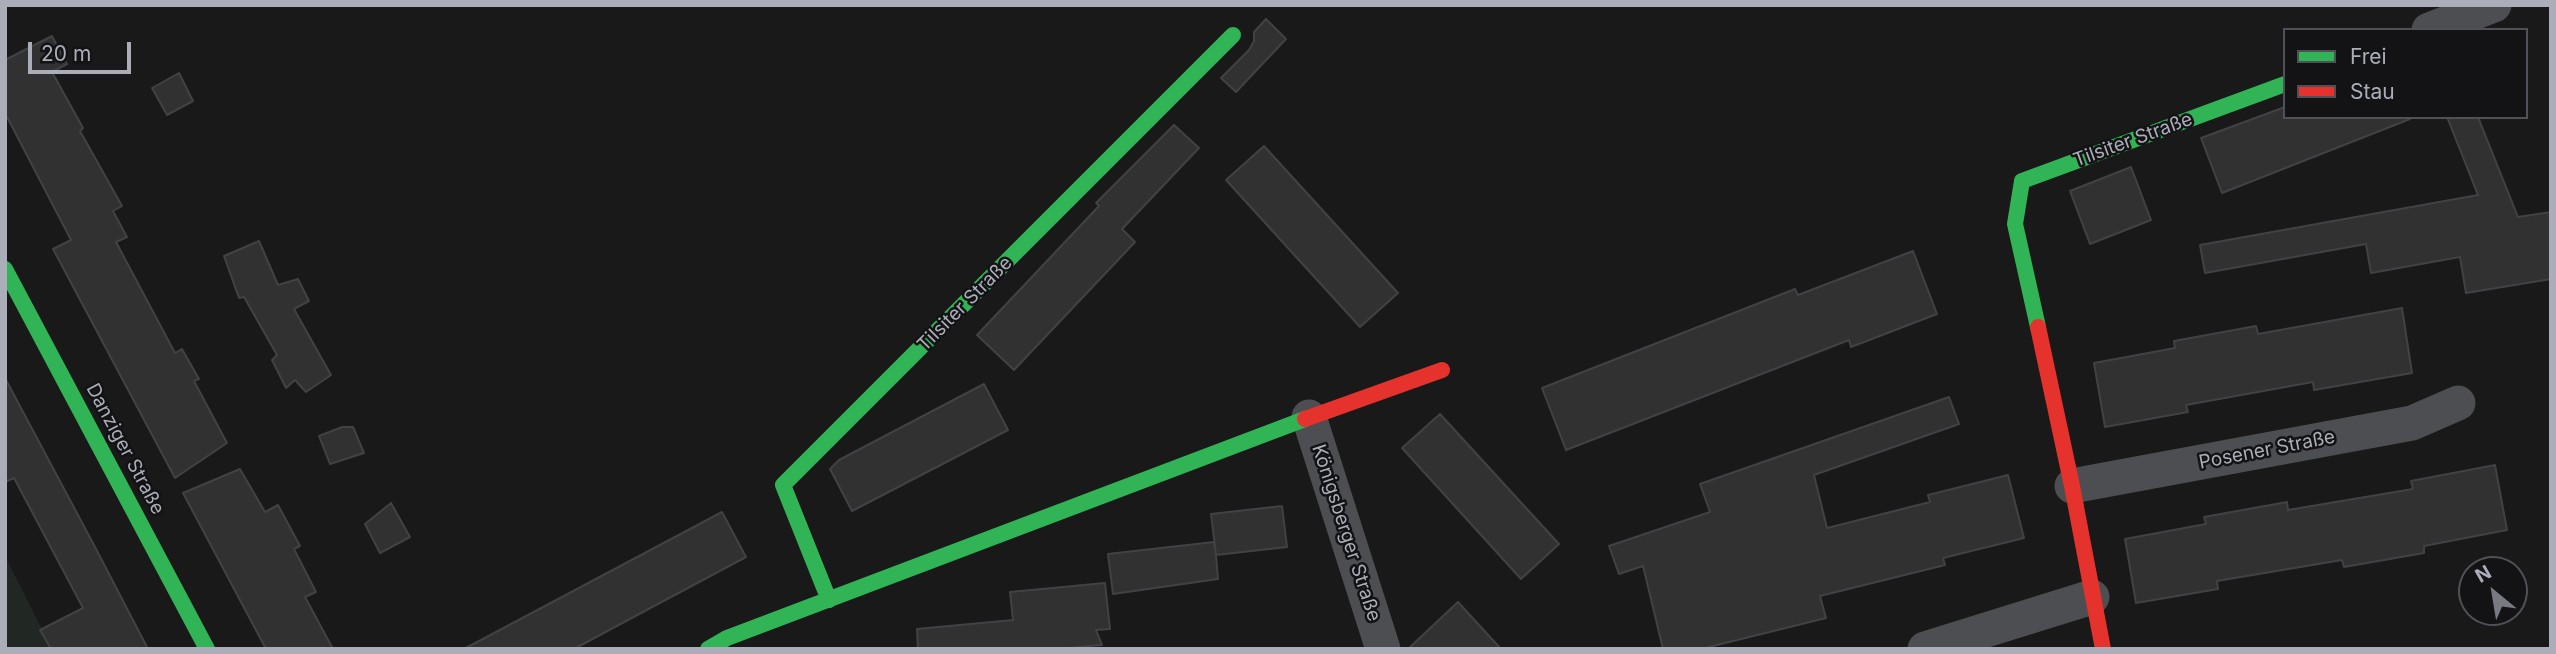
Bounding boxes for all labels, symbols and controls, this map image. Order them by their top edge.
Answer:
scale bar [32,28,135,72]
legend [2283,28,2528,119]
text: 20 m [41,41,91,66]
text: Frei [2350,44,2387,69]
text: Stau [2350,79,2395,104]
street label: Tilsiter Straße [2071,108,2195,172]
street label: Tilsiter Straße [913,252,1017,356]
street label: Danziger Straße [81,380,169,518]
street label: Posener Straße [2197,426,2337,474]
street label: Königsberger Straße [1307,442,1385,624]
north arrow [2458,556,2528,626]
text: N [2471,561,2495,588]

